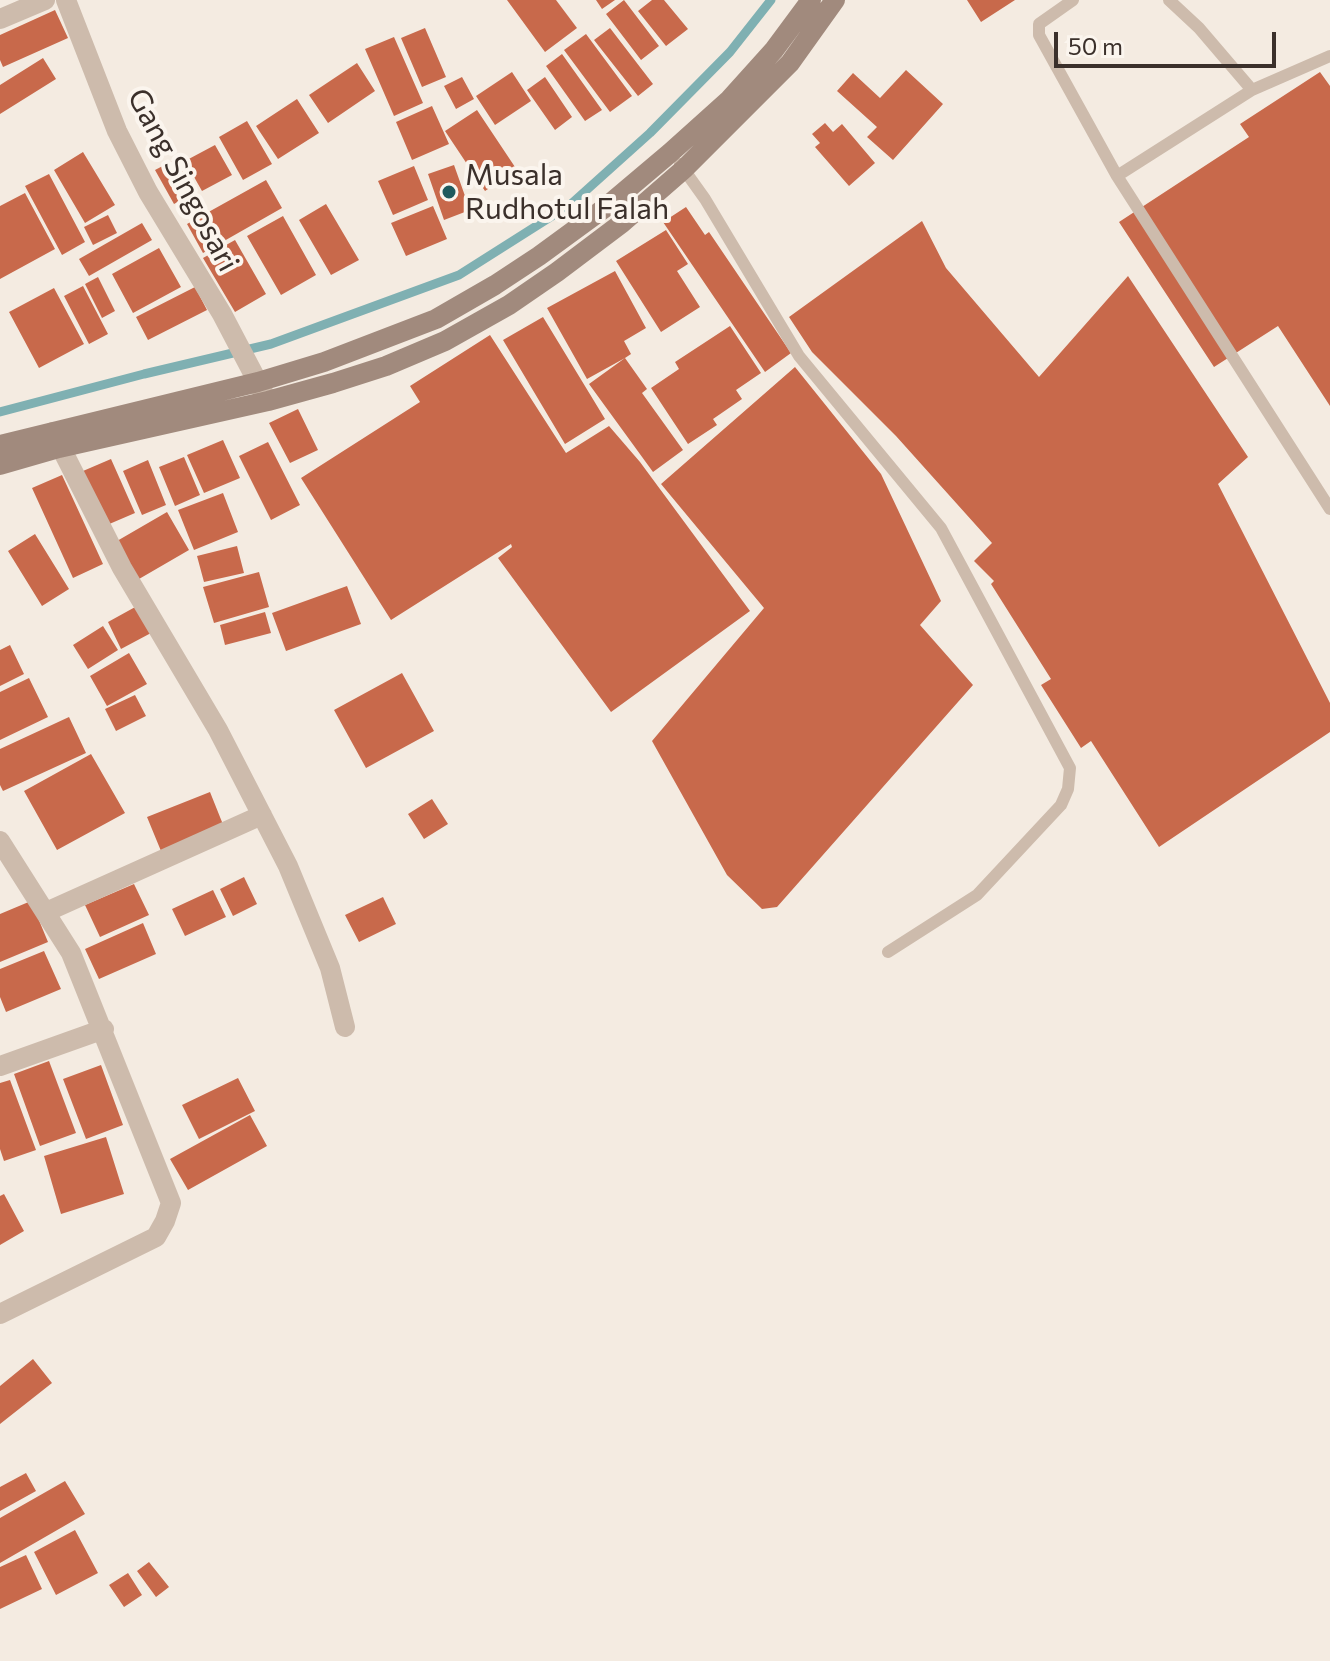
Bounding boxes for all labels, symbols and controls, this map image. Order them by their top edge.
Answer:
scale bar [1058,16,1280,66]
text: 50 m [1068,31,1123,60]
street label: Gang Singosari [120,82,246,278]
place label: Musala Rudhotul Falah [465,157,669,228]
marker: Musala Rudhotul Falah [440,183,458,201]

